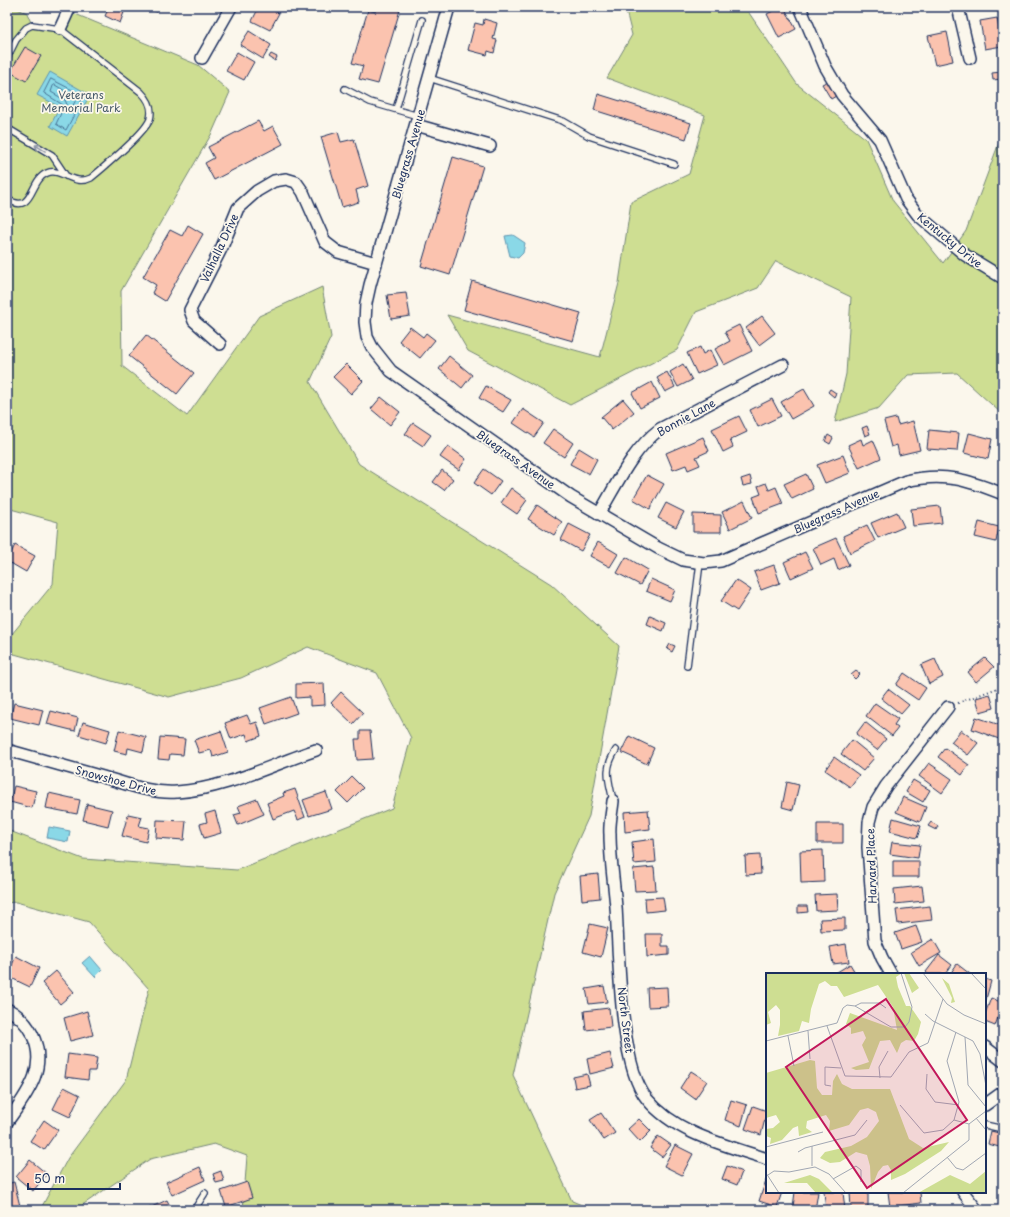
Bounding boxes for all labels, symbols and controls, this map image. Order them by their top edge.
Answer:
park label: Veterans Memorial Park [41,86,121,116]
street label: Bluegrass Avenue [387,107,429,201]
one-way arrow [34,143,46,151]
street label: Kentucky Drive [914,208,986,272]
street label: Valhalla Drive [196,211,242,285]
street label: Bonnie Lane [654,394,718,440]
street label: Bluegrass Avenue [473,425,559,493]
street label: Bluegrass Avenue [790,484,882,538]
street label: Snowshoe Drive [73,761,159,799]
street label: Harvard Place [861,828,881,904]
inset map [766,973,986,1193]
street label: North Street [614,986,639,1054]
scale bar [28,1165,120,1191]
text: 50 m [34,1169,65,1187]

